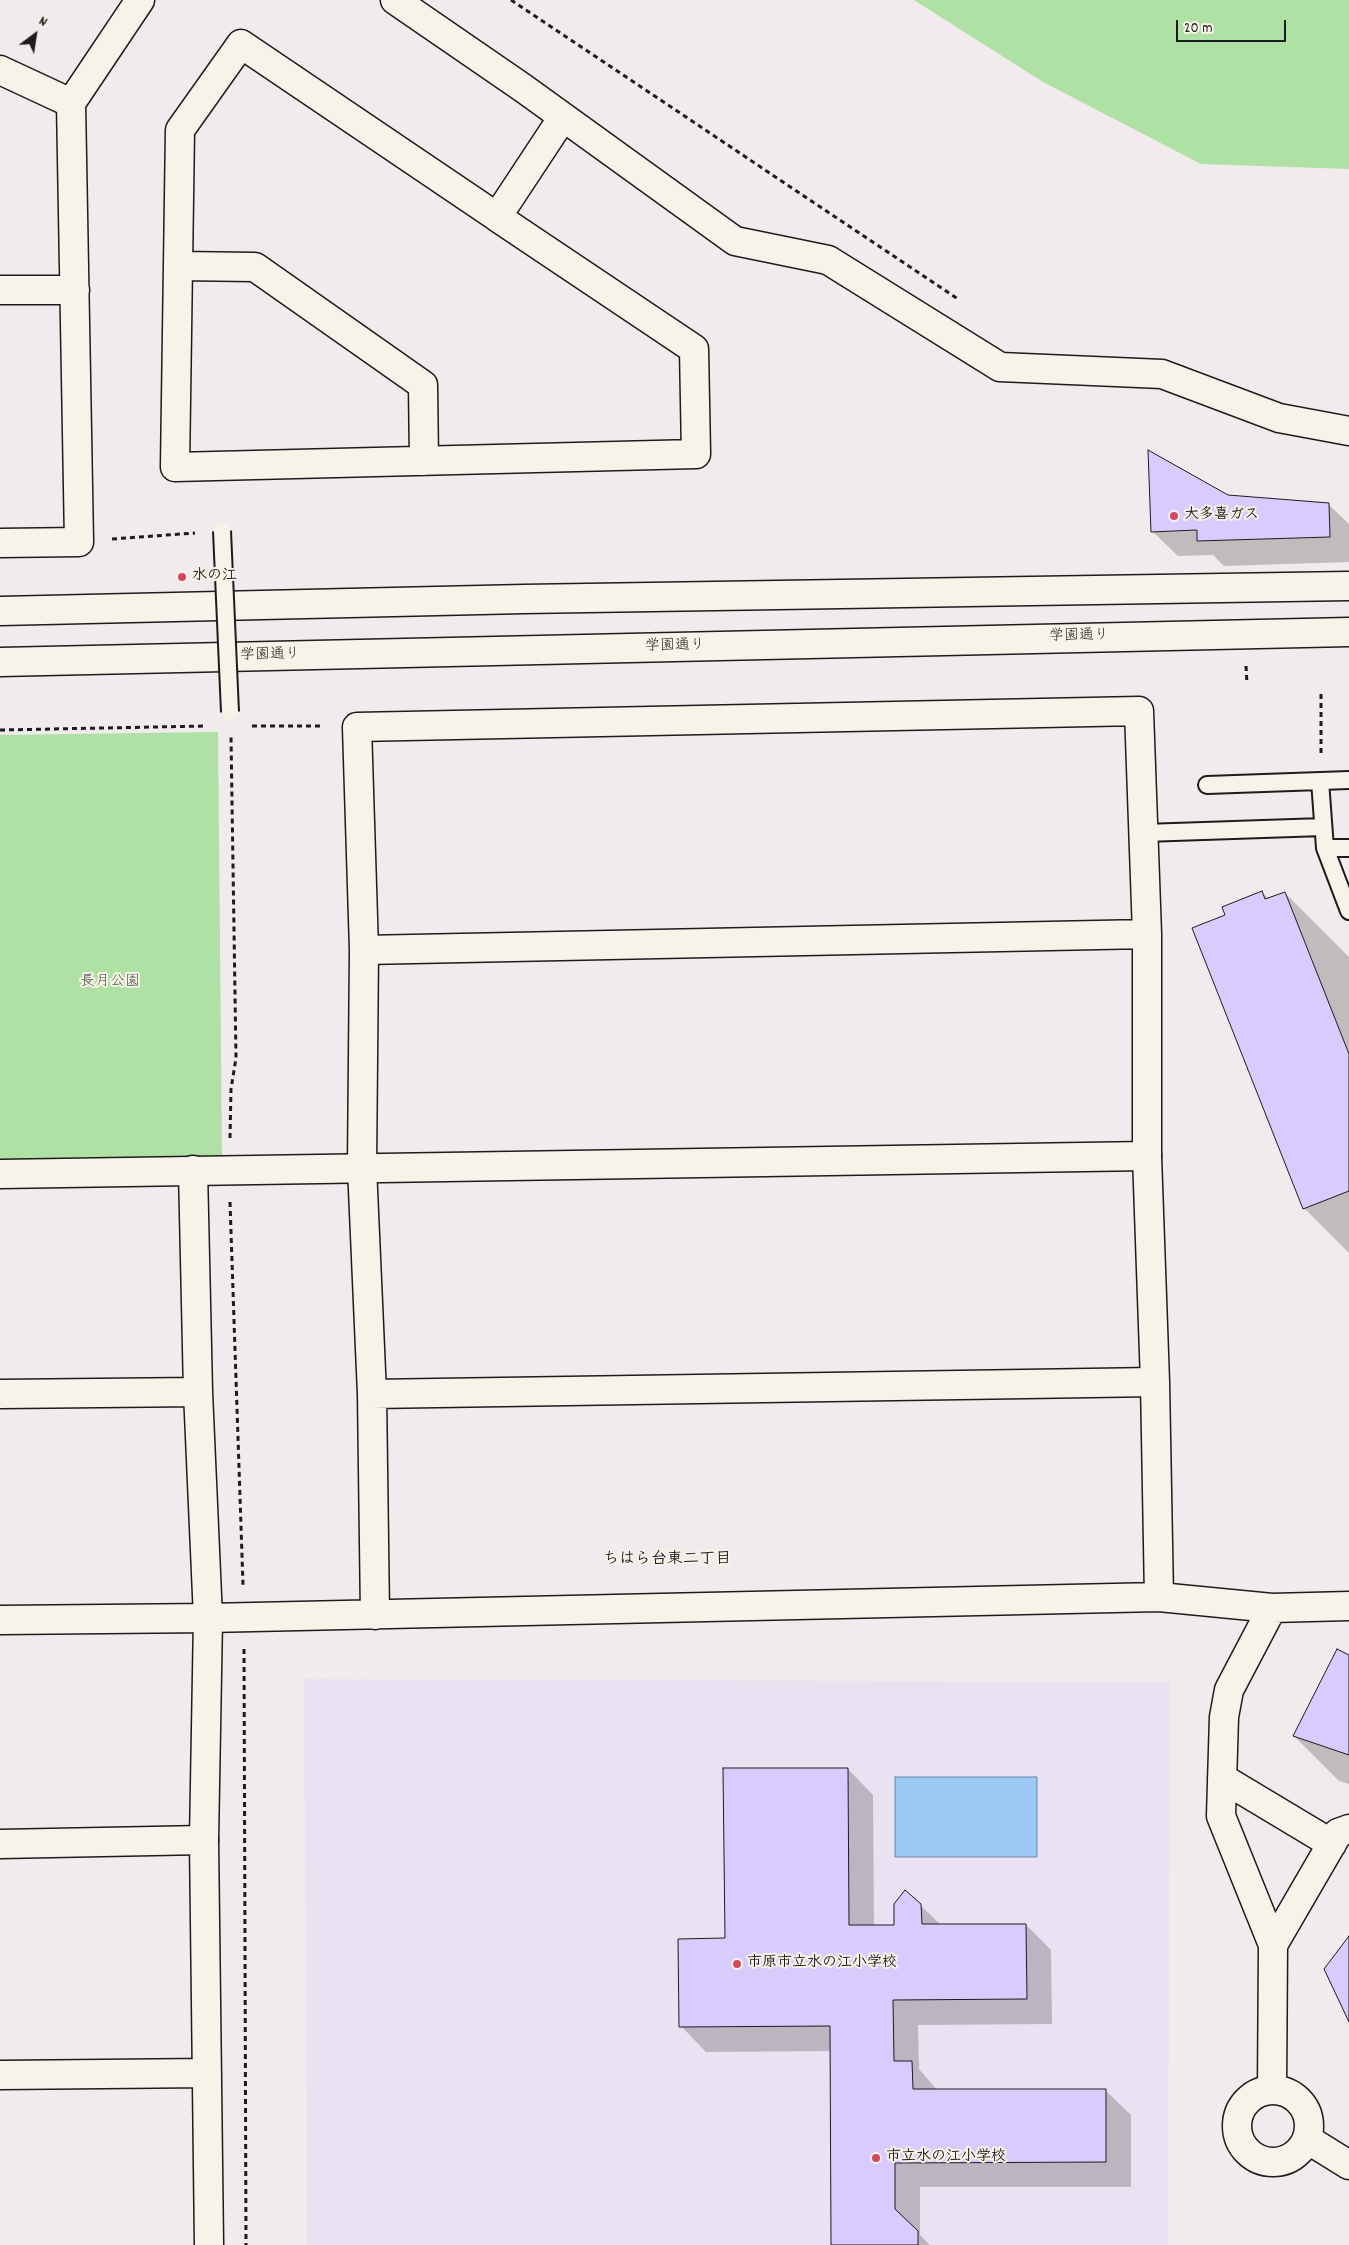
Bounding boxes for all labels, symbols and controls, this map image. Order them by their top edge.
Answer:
north arrow [10,10,60,60]
scale bar [1179,10,1289,42]
text: N [35,12,51,32]
text: 20 m [1184,18,1212,40]
place label: 大多喜ガス [1184,507,1259,525]
marker: 大多喜ガス [1168,510,1180,522]
place label: 水の江 [192,568,237,586]
marker: 水の江 [176,571,188,583]
street label: 学園通り [1049,627,1109,647]
street label: 学園通り [645,637,705,657]
street label: 学園通り [240,646,300,666]
park label: 長月公園 [80,974,140,992]
district label: ちはら台東二丁目 [603,1551,731,1571]
place label: 市原市立水の江小学校 [747,1955,897,1973]
marker: 市原市立水の江小学校 [731,1958,743,1970]
place label: 市立水の江小学校 [886,2149,1006,2167]
marker: 市立水の江小学校 [870,2152,882,2164]

